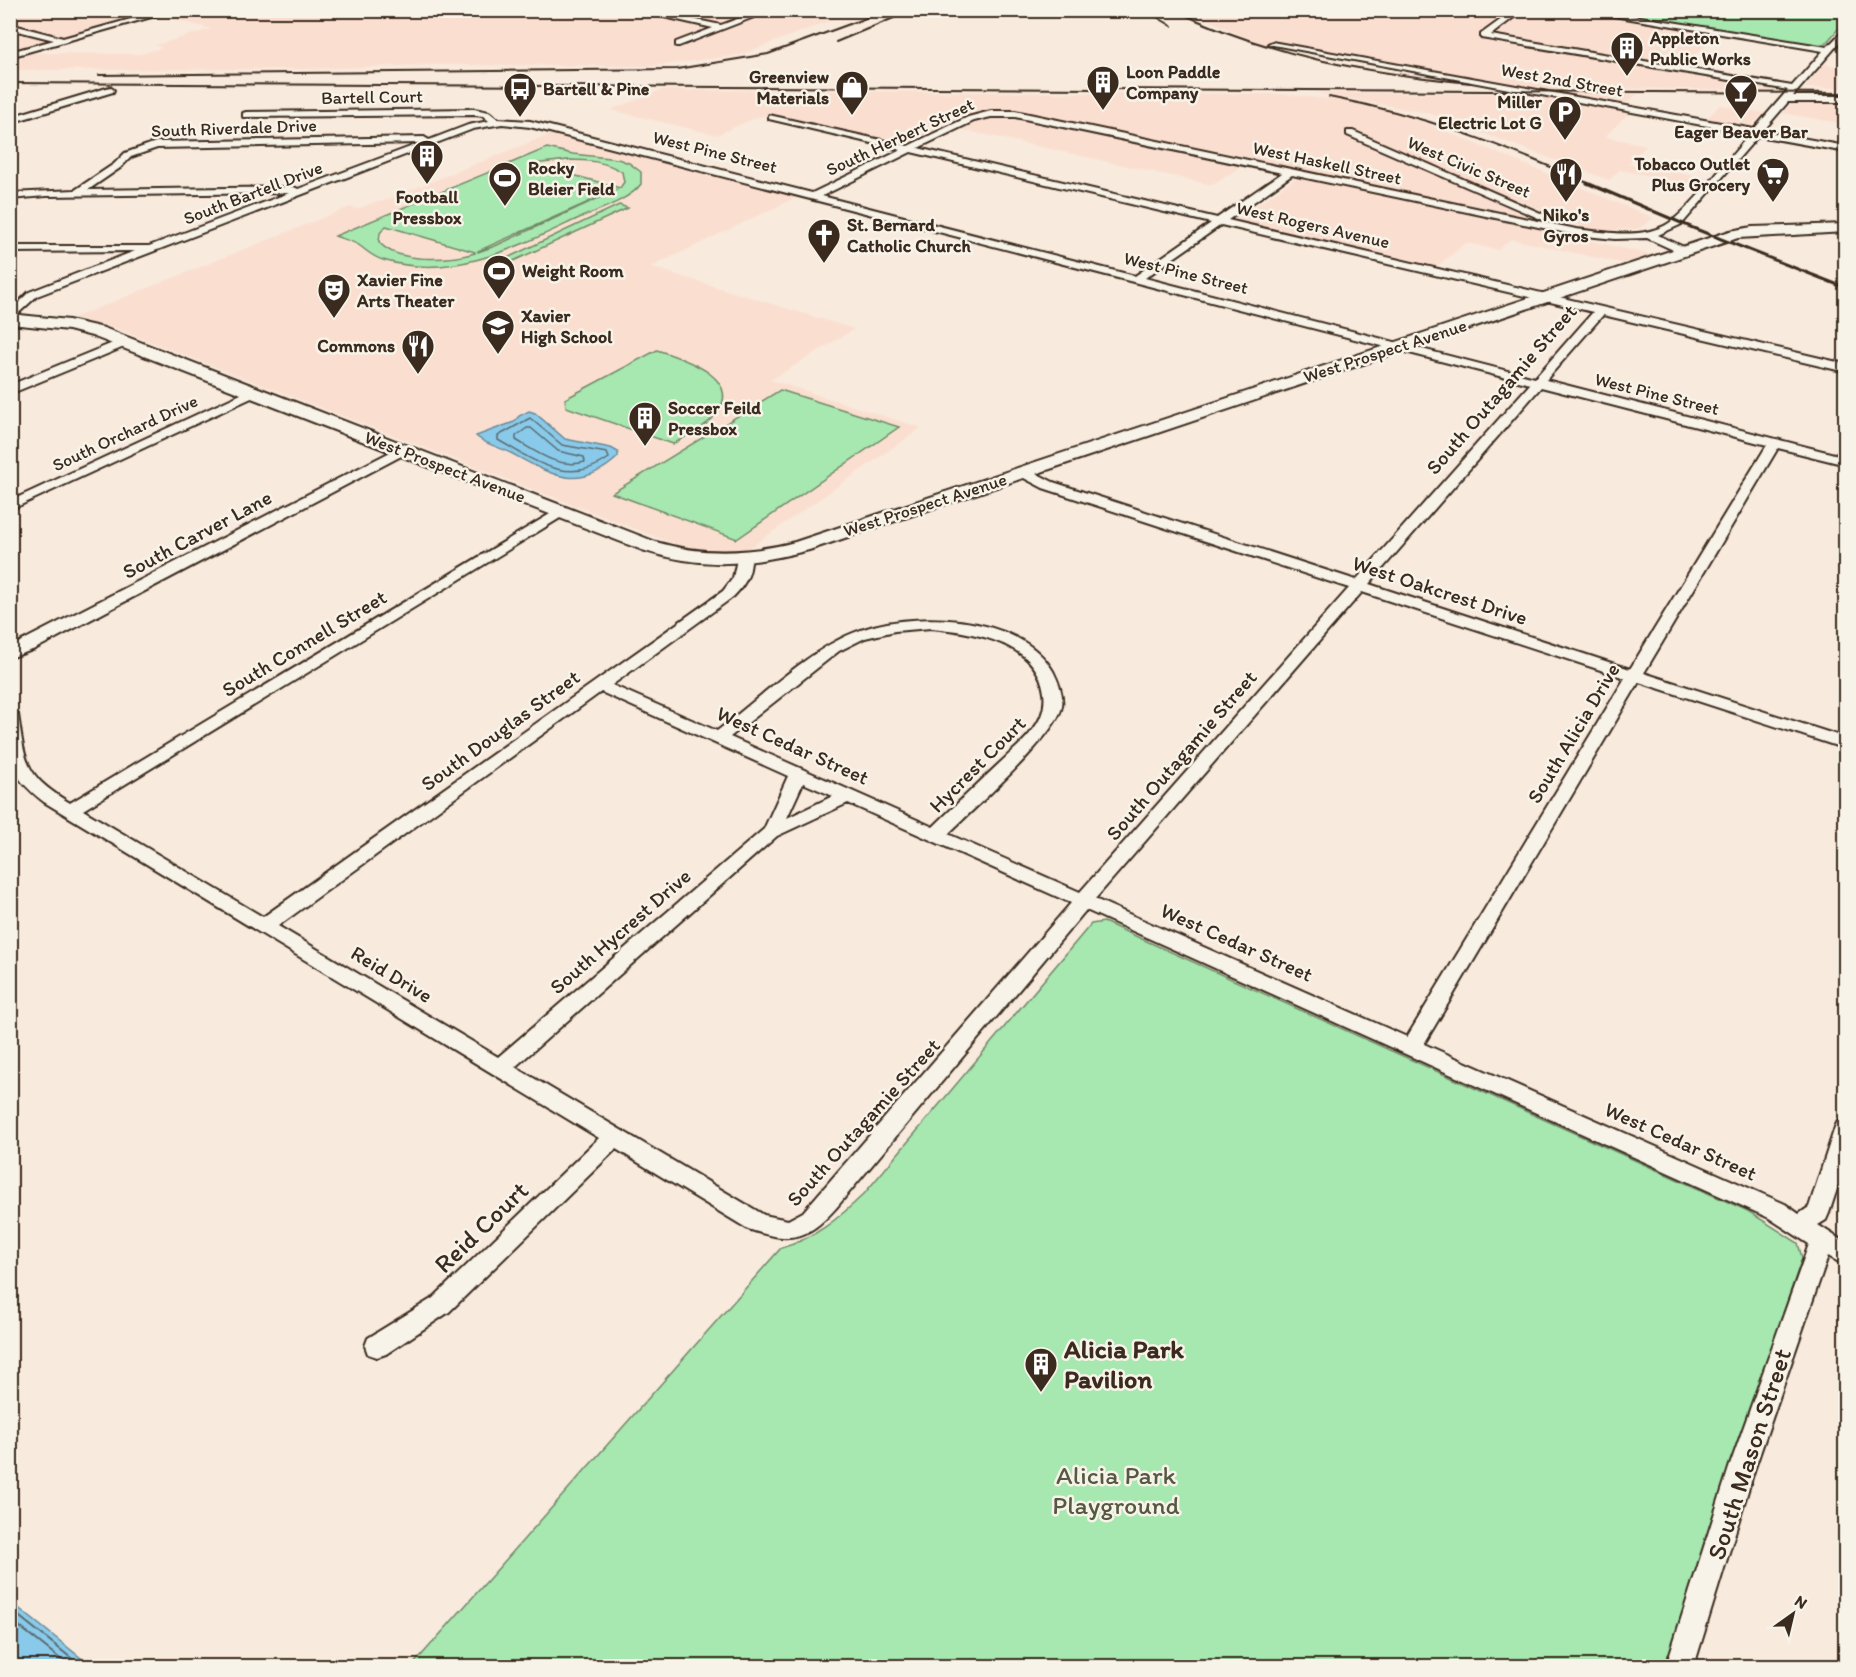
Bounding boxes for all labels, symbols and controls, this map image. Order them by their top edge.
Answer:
place label: Appleton Public Works [1649,27,1751,70]
building icon: Appleton Public Works [1609,30,1645,77]
street label: West 2nd Street [1499,58,1625,102]
place label: Loon Paddle Company [1126,61,1221,104]
building icon: Loon Paddle Company [1085,64,1121,111]
place label: Greenview Materials [749,66,830,109]
shop icon: Greenview Materials [834,69,870,116]
bus stop icon: Bartell & Pine [502,71,538,118]
bar icon: Eager Beaver Bar [1723,73,1759,120]
place label: Bartell & Pine [543,78,650,100]
street label: Bartell Court [321,85,423,109]
place label: Miller Electric Lot G [1438,91,1543,134]
street label: South Herbert Street [823,93,978,181]
parking icon: Miller Electric Lot G [1547,94,1583,141]
street label: South Riverdale Drive [151,114,317,142]
place label: Eager Beaver Bar [1674,121,1809,143]
street label: West Pine Street [650,126,780,178]
street label: West Civic Street [1404,131,1534,203]
street label: West Haskell Street [1251,137,1404,190]
building icon: Football Pressbox [409,138,445,185]
place label: Tobacco Outlet Plus Grocery [1633,153,1750,196]
street label: South Bartell Drive [180,156,326,230]
restaurant icon: Niko's Gyros [1548,156,1584,203]
supermarket icon: Tobacco Outlet Plus Grocery [1755,156,1791,203]
place label: Rocky Bleier Field [528,157,616,200]
sports icon: Rocky Bleier Field [487,160,523,207]
place label: Football Pressbox [392,186,462,229]
street label: West Rogers Avenue [1234,197,1392,253]
place label: Niko's Gyros [1543,204,1589,247]
place label: St. Bernard Catholic Church [847,214,971,257]
church icon: St. Bernard Catholic Church [806,217,842,264]
street label: West Pine Street [1121,247,1251,299]
sports icon: Weight Room [481,253,517,300]
place label: Weight Room [522,260,624,282]
place label: Xavier Fine Arts Theater [356,269,455,312]
theatre icon: Xavier Fine Arts Theater [316,272,352,319]
street label: South Outagamie Street [1420,299,1582,479]
place label: Xavier High School [521,305,613,348]
school or university icon: Xavier High School [480,308,516,355]
street label: West Prospect Avenue [1300,314,1470,388]
restaurant icon: Commons [400,328,436,375]
place label: Commons [317,335,395,357]
street label: West Pine Street [1592,368,1722,420]
street label: South Orchard Drive [49,390,201,476]
place label: Soccer Feild Pressbox [668,397,761,440]
building icon: Soccer Feild Pressbox [627,400,663,447]
street label: West Prospect Avenue [361,426,529,508]
street label: West Prospect Avenue [840,468,1010,542]
street label: South Carver Lane [118,484,276,584]
street label: West Oakcrest Drive [1349,550,1531,630]
street label: South Connell Street [217,584,391,702]
street label: South Alicia Drive [1521,658,1625,808]
street label: South Douglas Street [416,664,584,796]
street label: South Outagamie Street [1100,665,1262,845]
street label: West Cedar Street [713,700,873,790]
street label: Hycrest Court [924,710,1031,817]
street label: South Hycrest Drive [544,863,696,999]
street label: West Cedar Street [1157,897,1317,987]
street label: Reid Drive [347,940,437,1008]
street label: South Outagamie Street [781,1033,945,1211]
street label: West Cedar Street [1601,1096,1761,1186]
street label: Reid Court [427,1174,535,1280]
place label: Alicia Park Pavilion [1063,1333,1184,1395]
street label: South Mason Street [1700,1344,1798,1564]
building icon: Alicia Park Pavilion [1023,1346,1059,1393]
park label: Alicia Park Playground [1052,1459,1180,1521]
north arrow [1763,1584,1823,1644]
text: N [1791,1591,1811,1613]

